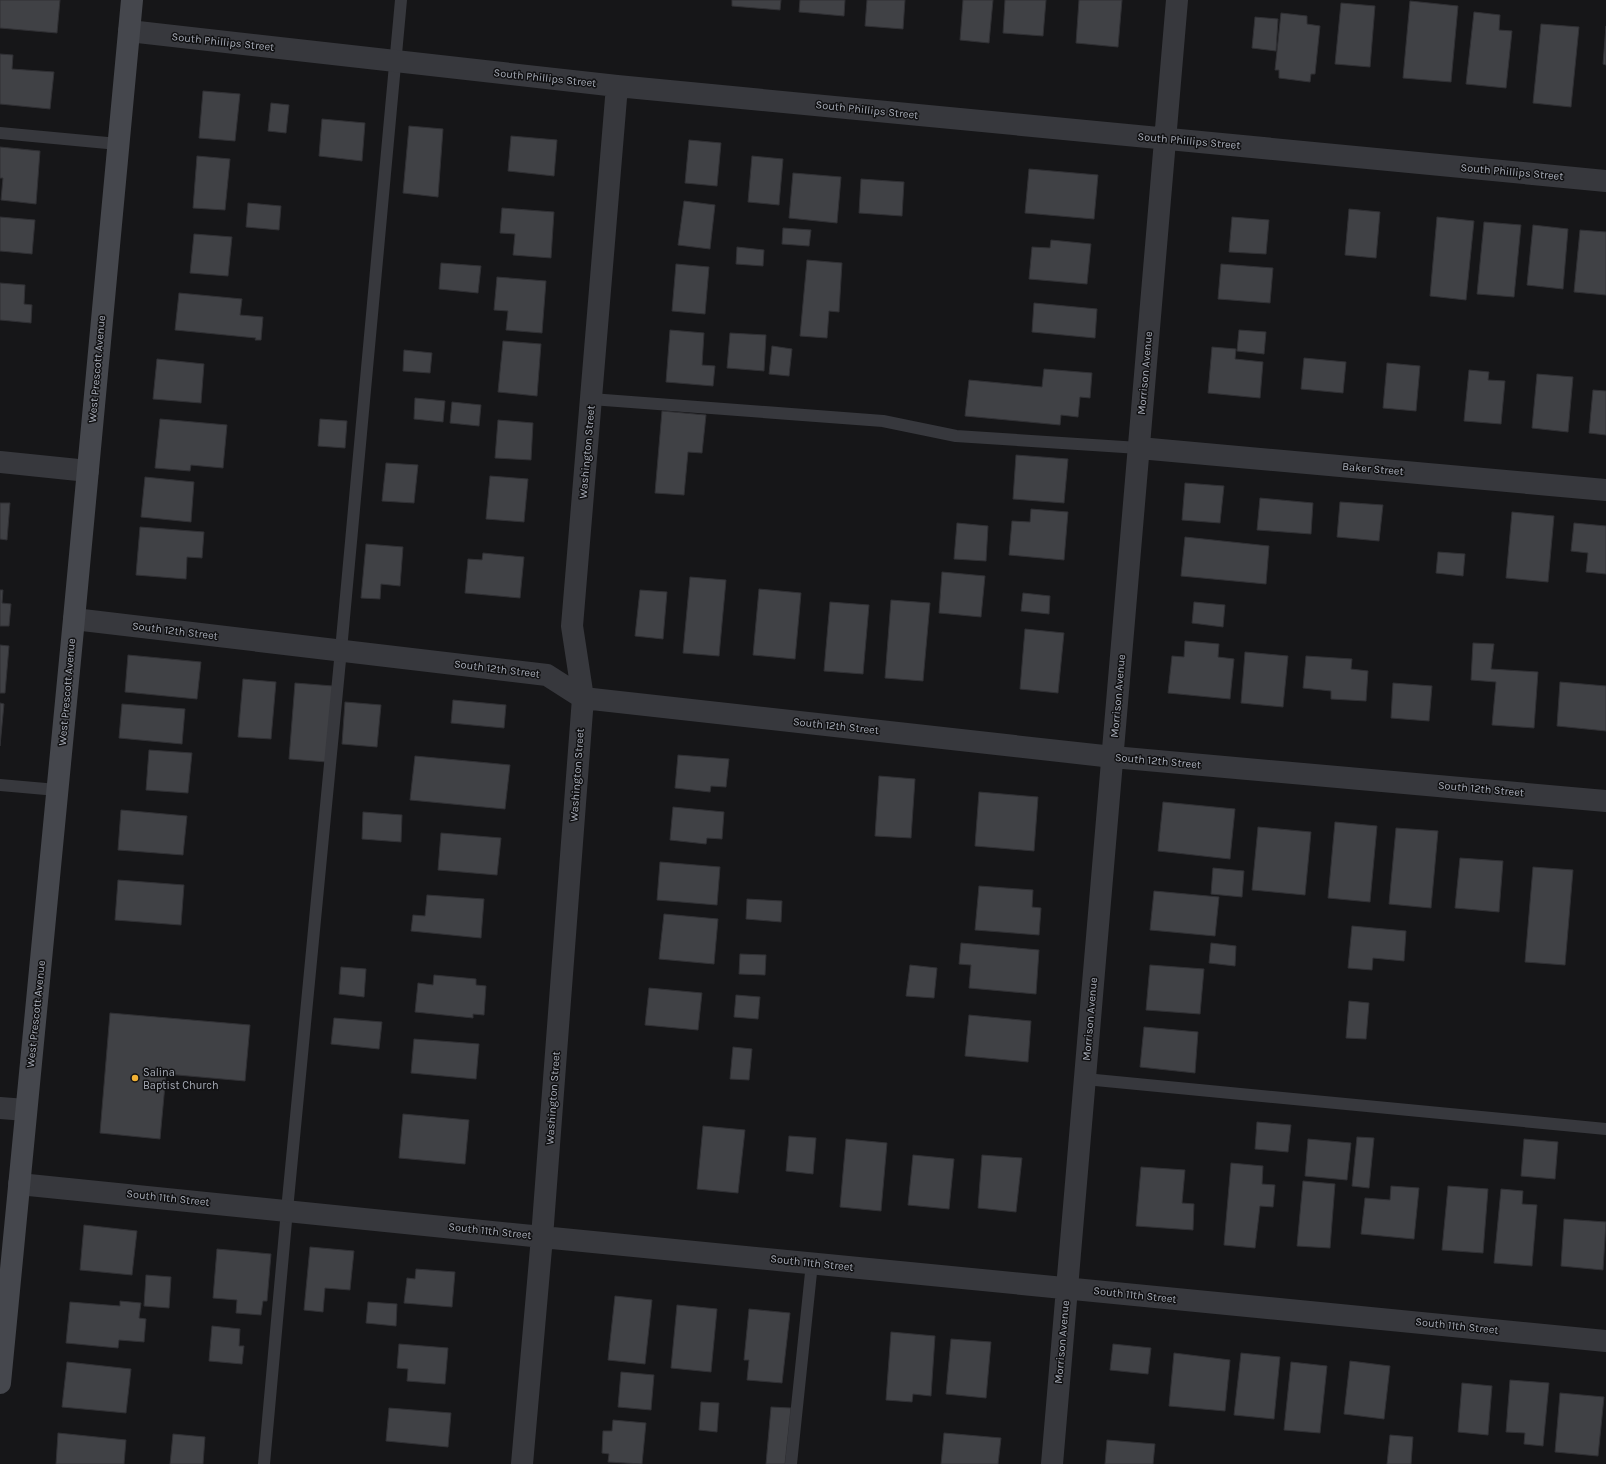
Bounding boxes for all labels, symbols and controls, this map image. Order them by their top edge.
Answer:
street label: South Phillips Street [171,30,275,54]
street label: South Phillips Street [493,66,597,90]
street label: South Phillips Street [815,98,919,122]
street label: South Phillips Street [1137,130,1241,152]
street label: South Phillips Street [1460,161,1564,183]
street label: West Prescott Avenue [86,314,108,423]
street label: Morrison Avenue [1135,330,1155,415]
street label: Washington Street [576,405,598,499]
street label: Baker Street [1342,460,1404,478]
street label: South 12th Street [131,619,219,643]
street label: West Prescott Avenue [56,637,78,746]
street label: Morrison Avenue [1108,653,1128,738]
street label: South 12th Street [453,657,541,681]
street label: South 12th Street [792,715,880,737]
street label: Washington Street [567,728,587,822]
street label: South 12th Street [1114,751,1202,771]
street label: South 12th Street [1437,779,1525,799]
street label: West Prescott Avenue [24,959,48,1068]
street label: Morrison Avenue [1080,976,1100,1061]
street label: Washington Street [543,1051,563,1145]
place label: Salina Baptist Church [143,1066,219,1092]
marker: Salina Baptist Church [130,1073,140,1083]
street label: South 11th Street [126,1187,210,1209]
street label: South 11th Street [448,1220,532,1242]
street label: South 11th Street [770,1252,854,1274]
street label: South 11th Street [1093,1284,1177,1306]
street label: Morrison Avenue [1052,1299,1072,1384]
street label: South 11th Street [1415,1315,1499,1337]

